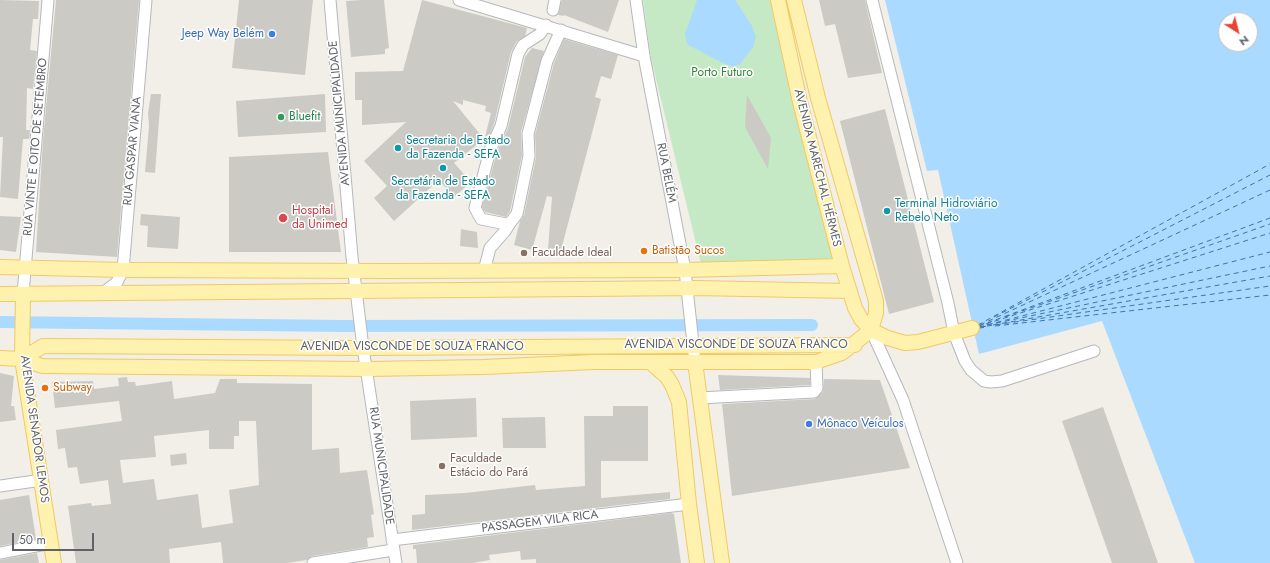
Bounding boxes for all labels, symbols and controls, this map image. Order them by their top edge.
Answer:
north arrow [1218,12,1258,52]
place label: Jeep Way Belém [182,27,264,41]
marker: Jeep Way Belém [267,29,277,39]
text: N [1236,32,1253,50]
street label: AVENIDA MUNICIPALIDADE [326,40,354,186]
street label: RUA VINTE E OITO DE SETEMBRO [21,57,51,237]
park label: Porto Futuro [691,66,753,80]
street label: AVENIDA MARECHAL HÉRMES [790,88,844,248]
street label: RUA GASPAR VIANA [121,96,145,206]
place label: Bluefit [289,110,320,124]
marker: Bluefit [276,112,286,122]
place label: Secretaria de Estado da Fazenda - SEFA [406,134,510,162]
street label: RUA BELÉM [653,142,679,204]
marker: Secretaria de Estado da Fazenda - SEFA [393,143,403,153]
marker: Secretária de Estado da Fazenda - SEFA [438,163,448,173]
place label: Secretária de Estado da Fazenda - SEFA [391,175,495,203]
place label: Terminal Hidroviário Rebelo Neto [895,197,997,225]
place label: Hospital da Unimed [292,204,348,232]
marker: Terminal Hidroviário Rebelo Neto [882,206,892,216]
marker: Hospital da Unimed [277,212,289,224]
place label: Batistão Sucos [652,244,724,258]
place label: Faculdade Ideal [532,246,612,260]
marker: Batistão Sucos [639,246,649,256]
marker: Faculdade Ideal [519,248,529,258]
street label: AVENIDA VISCONDE DE SOUZA FRANCO [624,338,848,352]
street label: AVENIDA VISCONDE DE SOUZA FRANCO [300,340,524,354]
street label: AVENIDA SENADOR LEMOS [17,354,51,504]
place label: Subway [53,381,92,395]
marker: Subway [40,383,50,393]
street label: RUA MUNICIPALIDADE [366,406,396,526]
place label: Mônaco Veículos [817,417,904,431]
marker: Mônaco Veículos [804,419,814,429]
place label: Faculdade Estácio do Pará [450,452,528,480]
marker: Faculdade Estácio do Pará [437,461,447,471]
street label: PASSAGEM VILA RICA [481,508,599,536]
scale bar [14,525,96,551]
text: 50 m [19,531,46,549]

